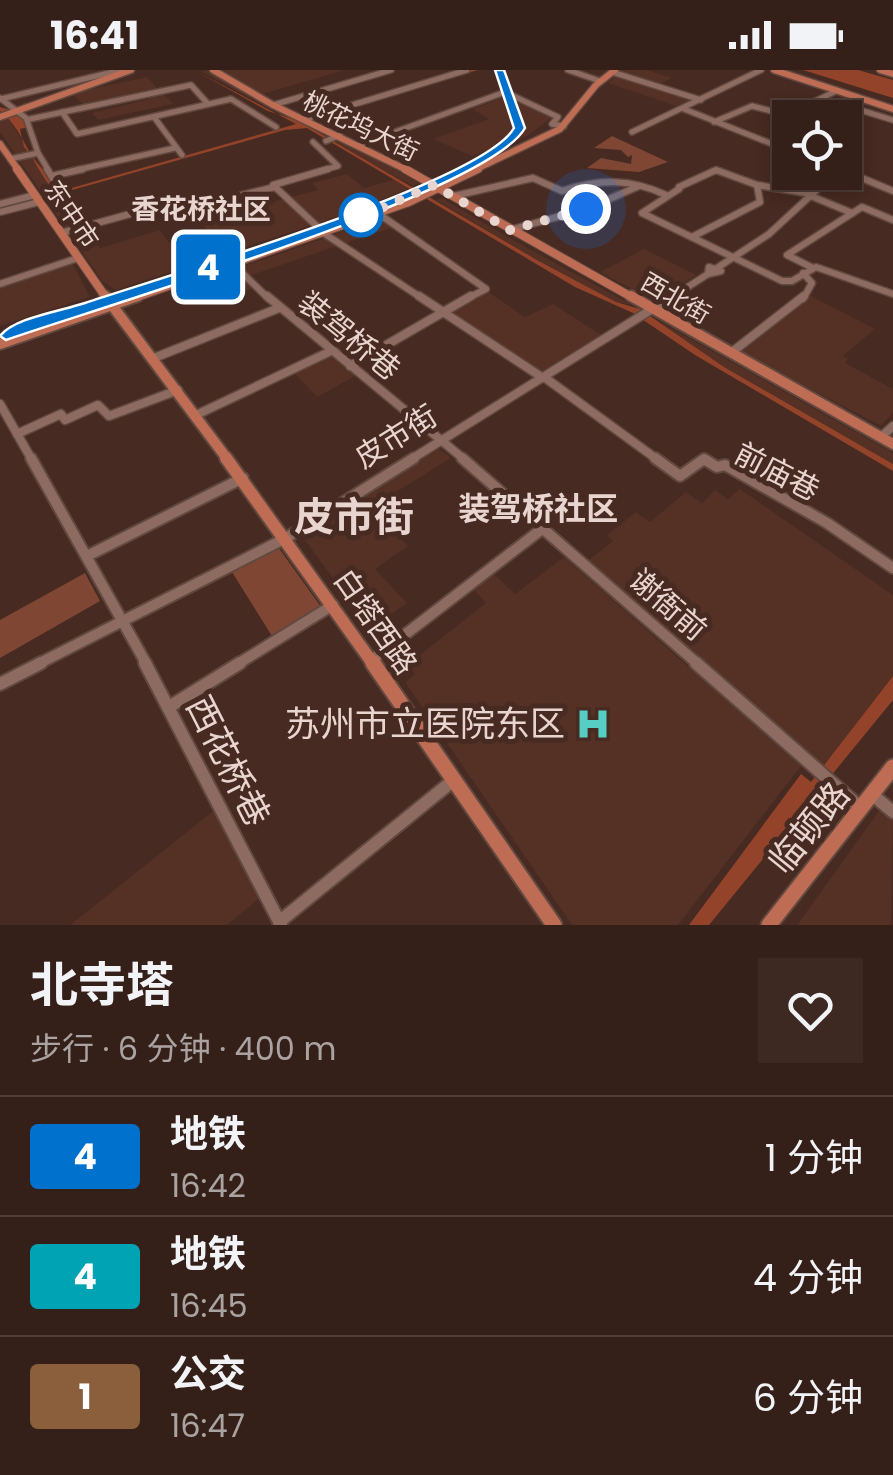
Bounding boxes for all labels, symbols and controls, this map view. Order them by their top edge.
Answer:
text: 16:41 [50,9,139,62]
street label: 桃花坞大街 [297,83,425,170]
map controls [772,100,862,190]
button: locate [772,100,862,190]
street label: 东中市 [36,173,107,255]
your location [561,184,611,234]
district label: 香花桥社区 [131,190,271,229]
unlabelled marker [340,194,382,236]
line badge: 4 [176,234,240,300]
text: 4 [196,243,220,292]
street label: 西北街 [635,265,717,332]
street label: 装驾桥巷 [289,281,409,390]
street label: 皮市街 [346,394,445,479]
street label: 前庙巷 [727,432,827,511]
district label: 装驾桥社区 [458,486,618,531]
district label: 皮市街 [294,489,414,545]
street label: 谢衙前 [620,559,716,650]
street label: 白塔西路 [323,560,427,683]
street label: 西花桥巷 [175,687,282,834]
place label: 苏州市立医院东区 [285,699,565,748]
hospital icon: 苏州市立医院东区 [574,705,612,743]
street label: 临顿路 [757,771,861,884]
text: 北寺塔 [30,952,174,1019]
button: heart [758,958,863,1063]
text: 步行 · 6 分钟 · 400 m [30,1026,336,1071]
text: 地铁 [170,1107,246,1160]
text: 1 分钟 [765,1131,863,1184]
text: 4 [73,1132,97,1181]
text: 16:42 [170,1163,246,1208]
text: 地铁 [170,1227,246,1280]
text: 4 分钟 [753,1251,863,1304]
text: 4 [73,1252,97,1301]
text: 16:45 [170,1283,248,1328]
text: 公交 [170,1347,246,1400]
text: 6 分钟 [753,1371,863,1424]
text: 1 [78,1372,92,1421]
text: 16:47 [170,1403,245,1448]

